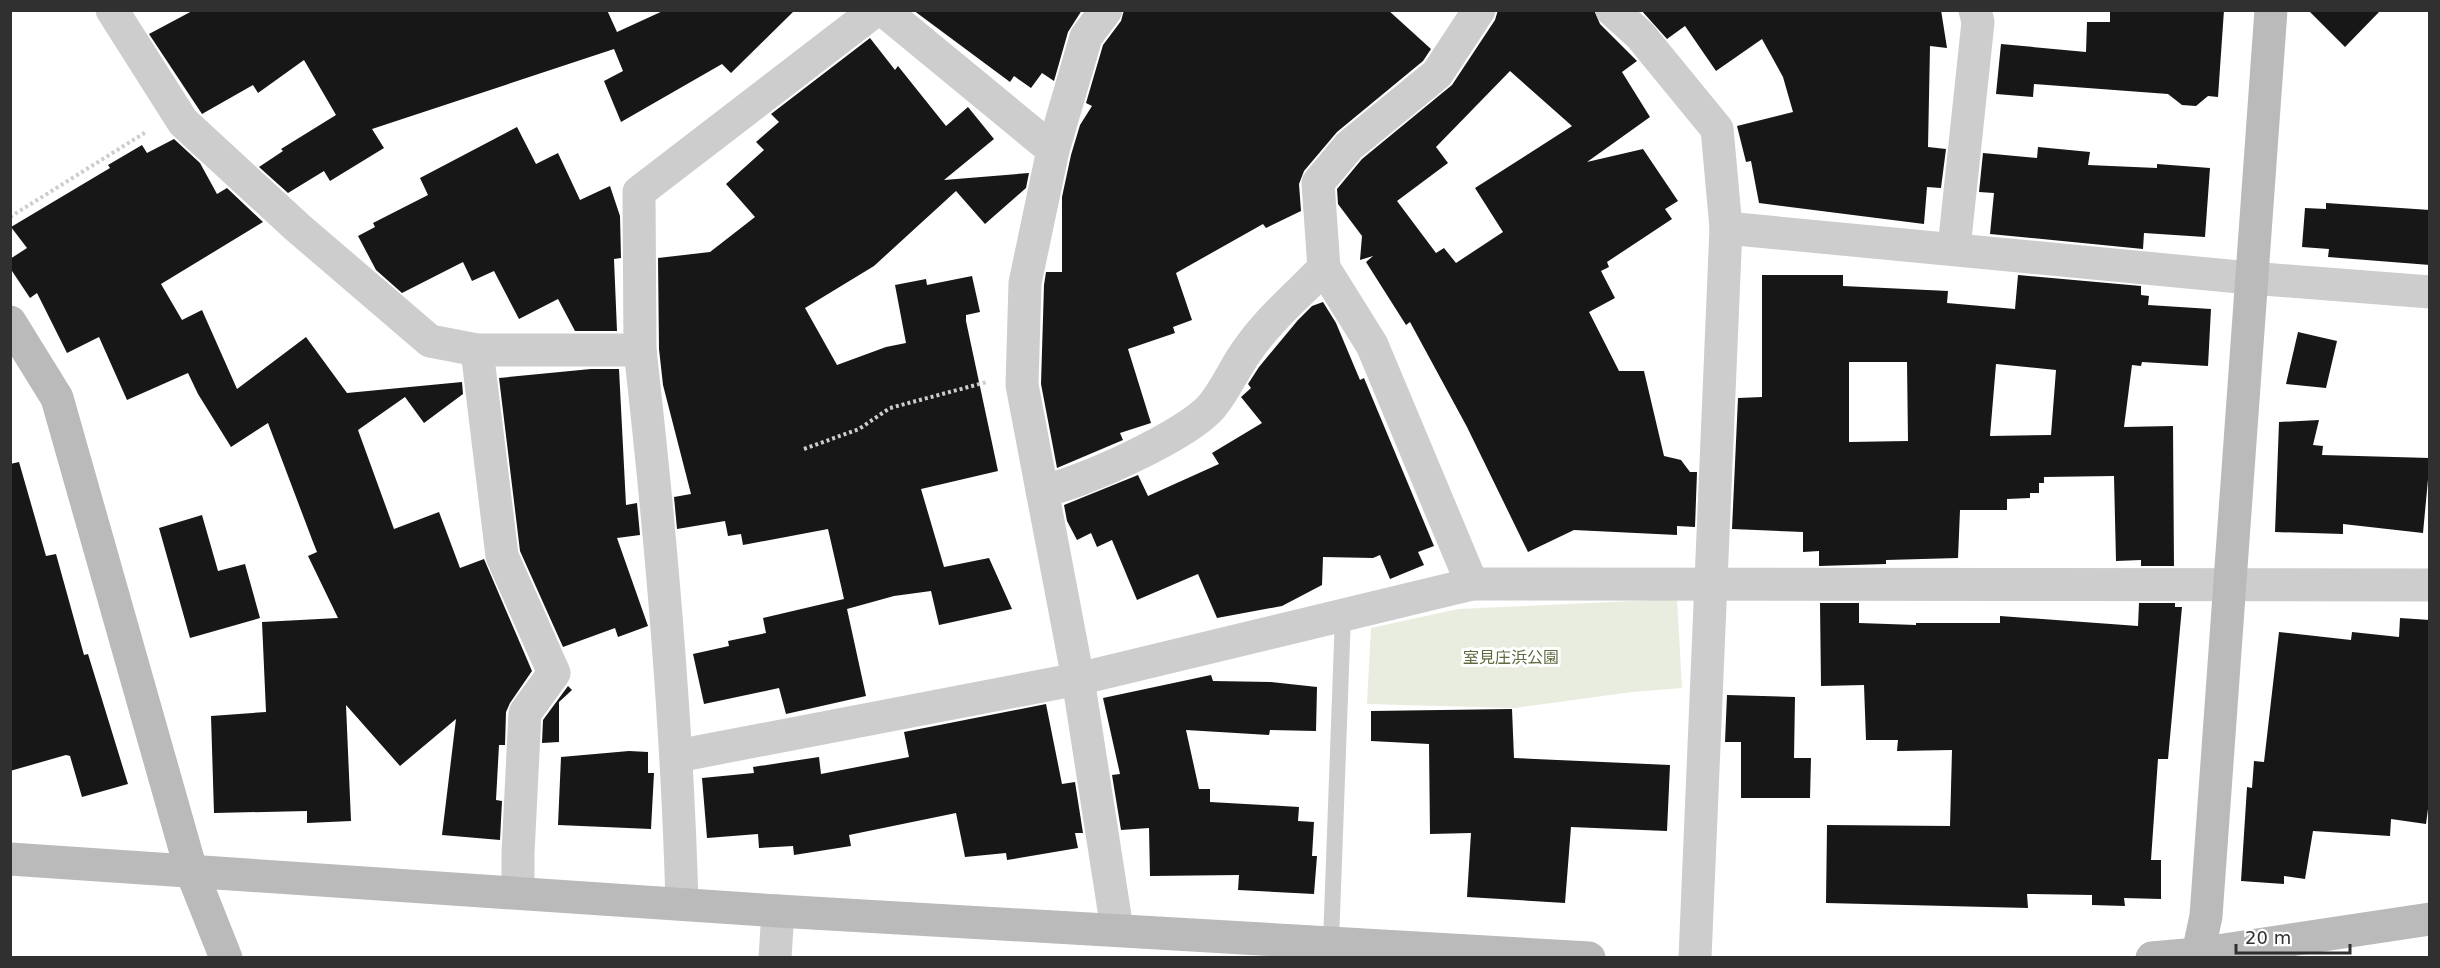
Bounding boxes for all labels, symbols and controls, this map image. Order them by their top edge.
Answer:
park label: 室見庄浜公園 [1463,648,1559,667]
scale bar [2236,917,2350,955]
text: 20 m [2245,927,2291,948]

